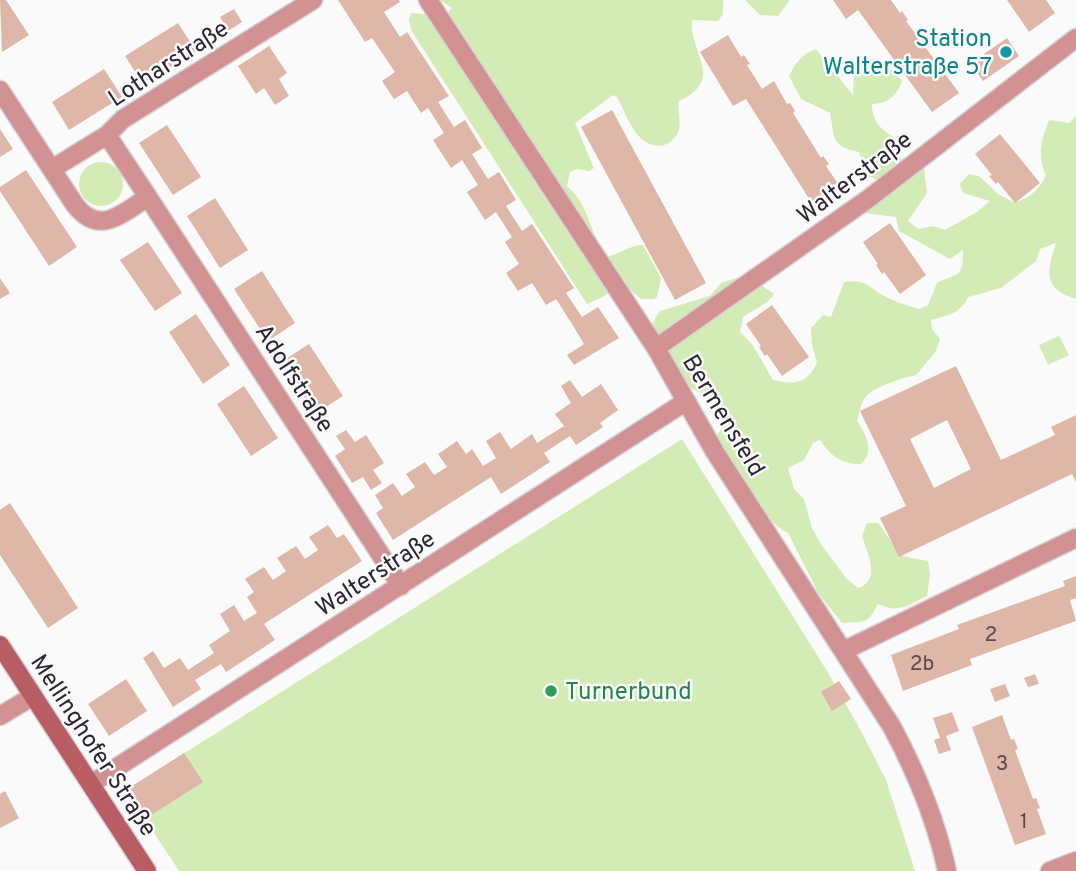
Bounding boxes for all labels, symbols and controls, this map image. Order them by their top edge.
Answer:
street label: Lotharstraße [103,15,235,115]
place label: Station Walterstraße 57 [823,25,992,83]
marker: Station Walterstraße 57 [998,44,1014,60]
street label: Walterstraße [792,126,919,232]
street label: Adolfstraße [247,319,340,439]
street label: Bermensfeld [674,350,770,482]
street label: Walterstraße [311,525,441,624]
house number: 2 [985,622,997,649]
street label: Mellinghofer Straße [22,650,162,843]
house number: 2b [910,651,934,678]
place label: Turnerbund [565,678,692,708]
marker: Turnerbund [543,683,559,699]
house number: 3 [996,751,1008,778]
house number: 1 [1020,809,1028,836]

